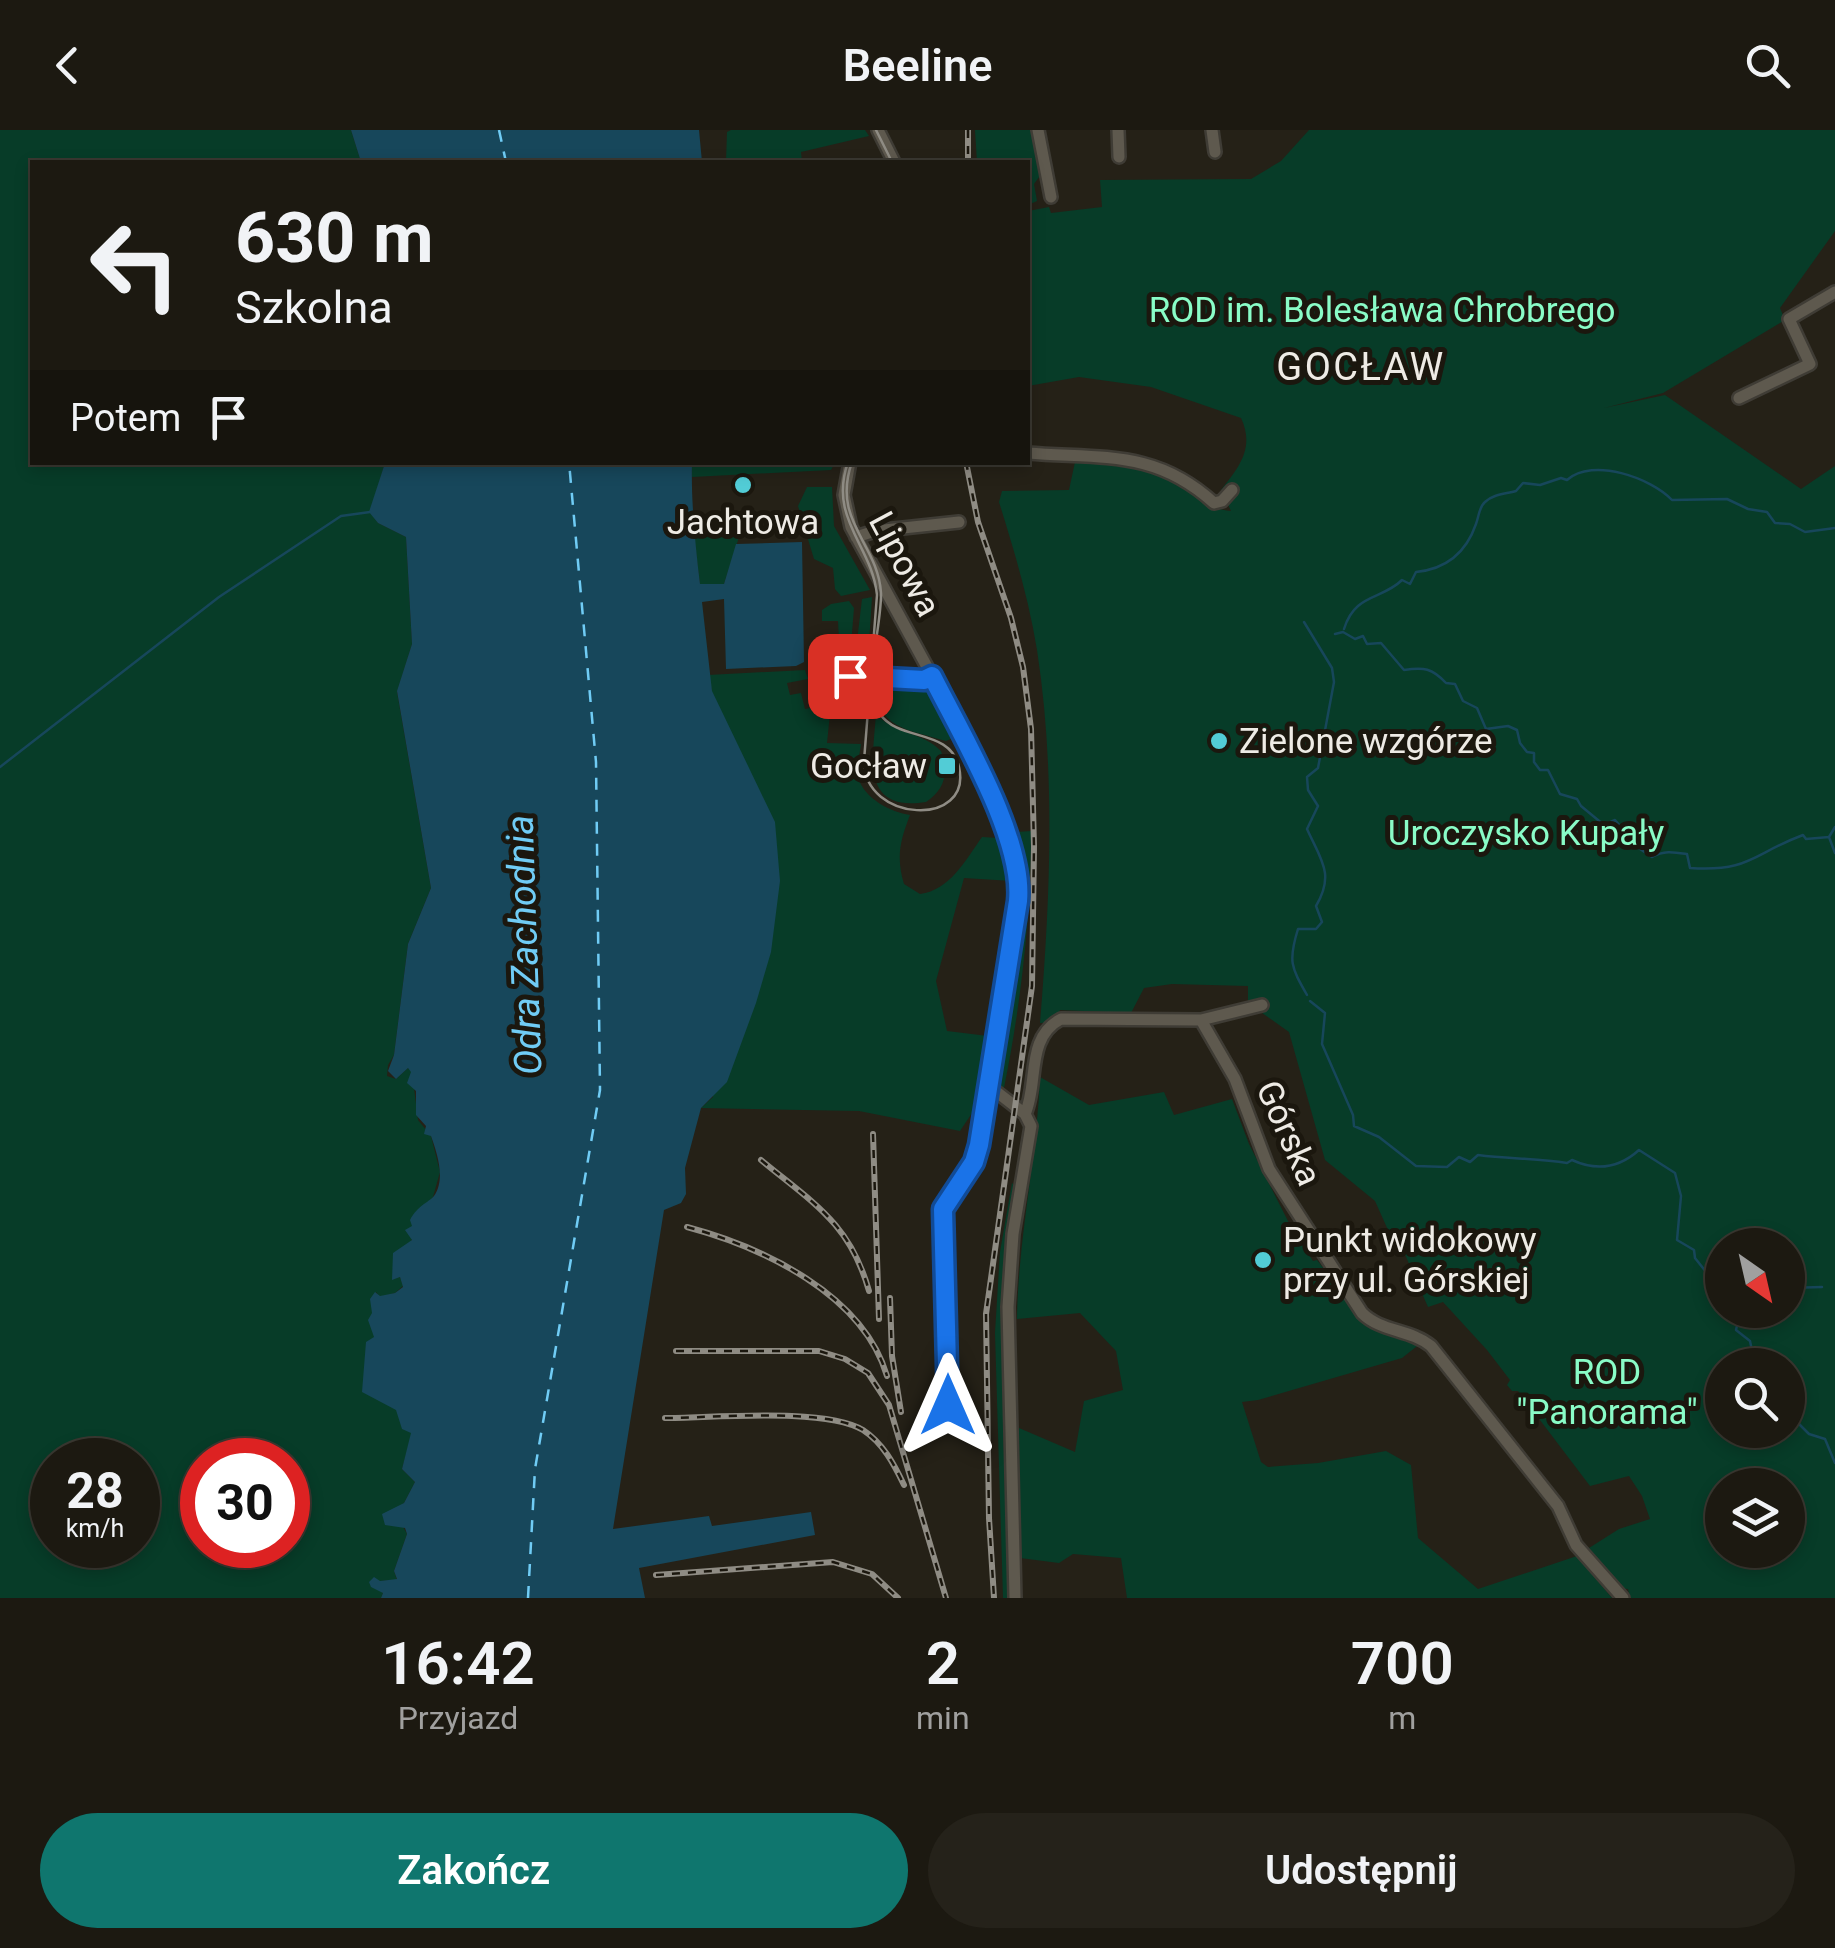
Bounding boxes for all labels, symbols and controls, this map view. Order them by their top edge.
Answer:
icon: back [40,38,95,93]
icon: search [1740,38,1795,93]
text: Beeline [843,39,992,92]
text: 630 m [235,197,434,279]
icon: left [70,200,200,330]
text: Szkolna [235,281,393,334]
park label: ROD im. Bolesława Chrobrego [1149,290,1615,331]
district label: GOCŁAW [1276,345,1446,389]
icon: arrive [201,390,256,445]
text: Potem [70,396,181,440]
marker: Jachtowa [732,474,754,496]
place label: Jachtowa [667,502,819,543]
street label: Lipowa [860,505,949,623]
pin [808,634,893,719]
icon: arrive [823,649,878,704]
place label: Zielone wzgórze [1239,721,1493,762]
marker: Zielone wzgórze [1208,730,1230,752]
place label: Gocław [810,746,927,787]
marker: Gocław [936,755,958,777]
park label: Uroczysko Kupały [1388,813,1665,854]
water label: Odra Zachodnia [497,814,551,1076]
street label: Górska [1247,1074,1330,1192]
place label: Punkt widokowy przy ul. Górskiej [1283,1220,1537,1301]
north arrow [1705,1228,1805,1328]
map controls [1705,1228,1805,1568]
marker: Punkt widokowy przy ul. Górskiej [1252,1249,1274,1271]
button: search [1705,1348,1805,1448]
park label: ROD "Panorama" [1516,1352,1698,1433]
position arrow [896,1353,1000,1457]
speed limit sign: 30 [180,1438,310,1568]
text: 28 [66,1462,124,1520]
button: layers [1705,1468,1805,1568]
text: km/h [66,1514,124,1543]
text: 16:42 [381,1628,535,1699]
text: 2 [926,1628,960,1699]
text: 700 [1351,1628,1454,1699]
text: Przyjazd [398,1699,518,1737]
text: min [916,1699,970,1737]
text: m [1388,1699,1416,1737]
button: Zakończ [40,1813,908,1928]
button: Udostępnij [928,1813,1795,1928]

